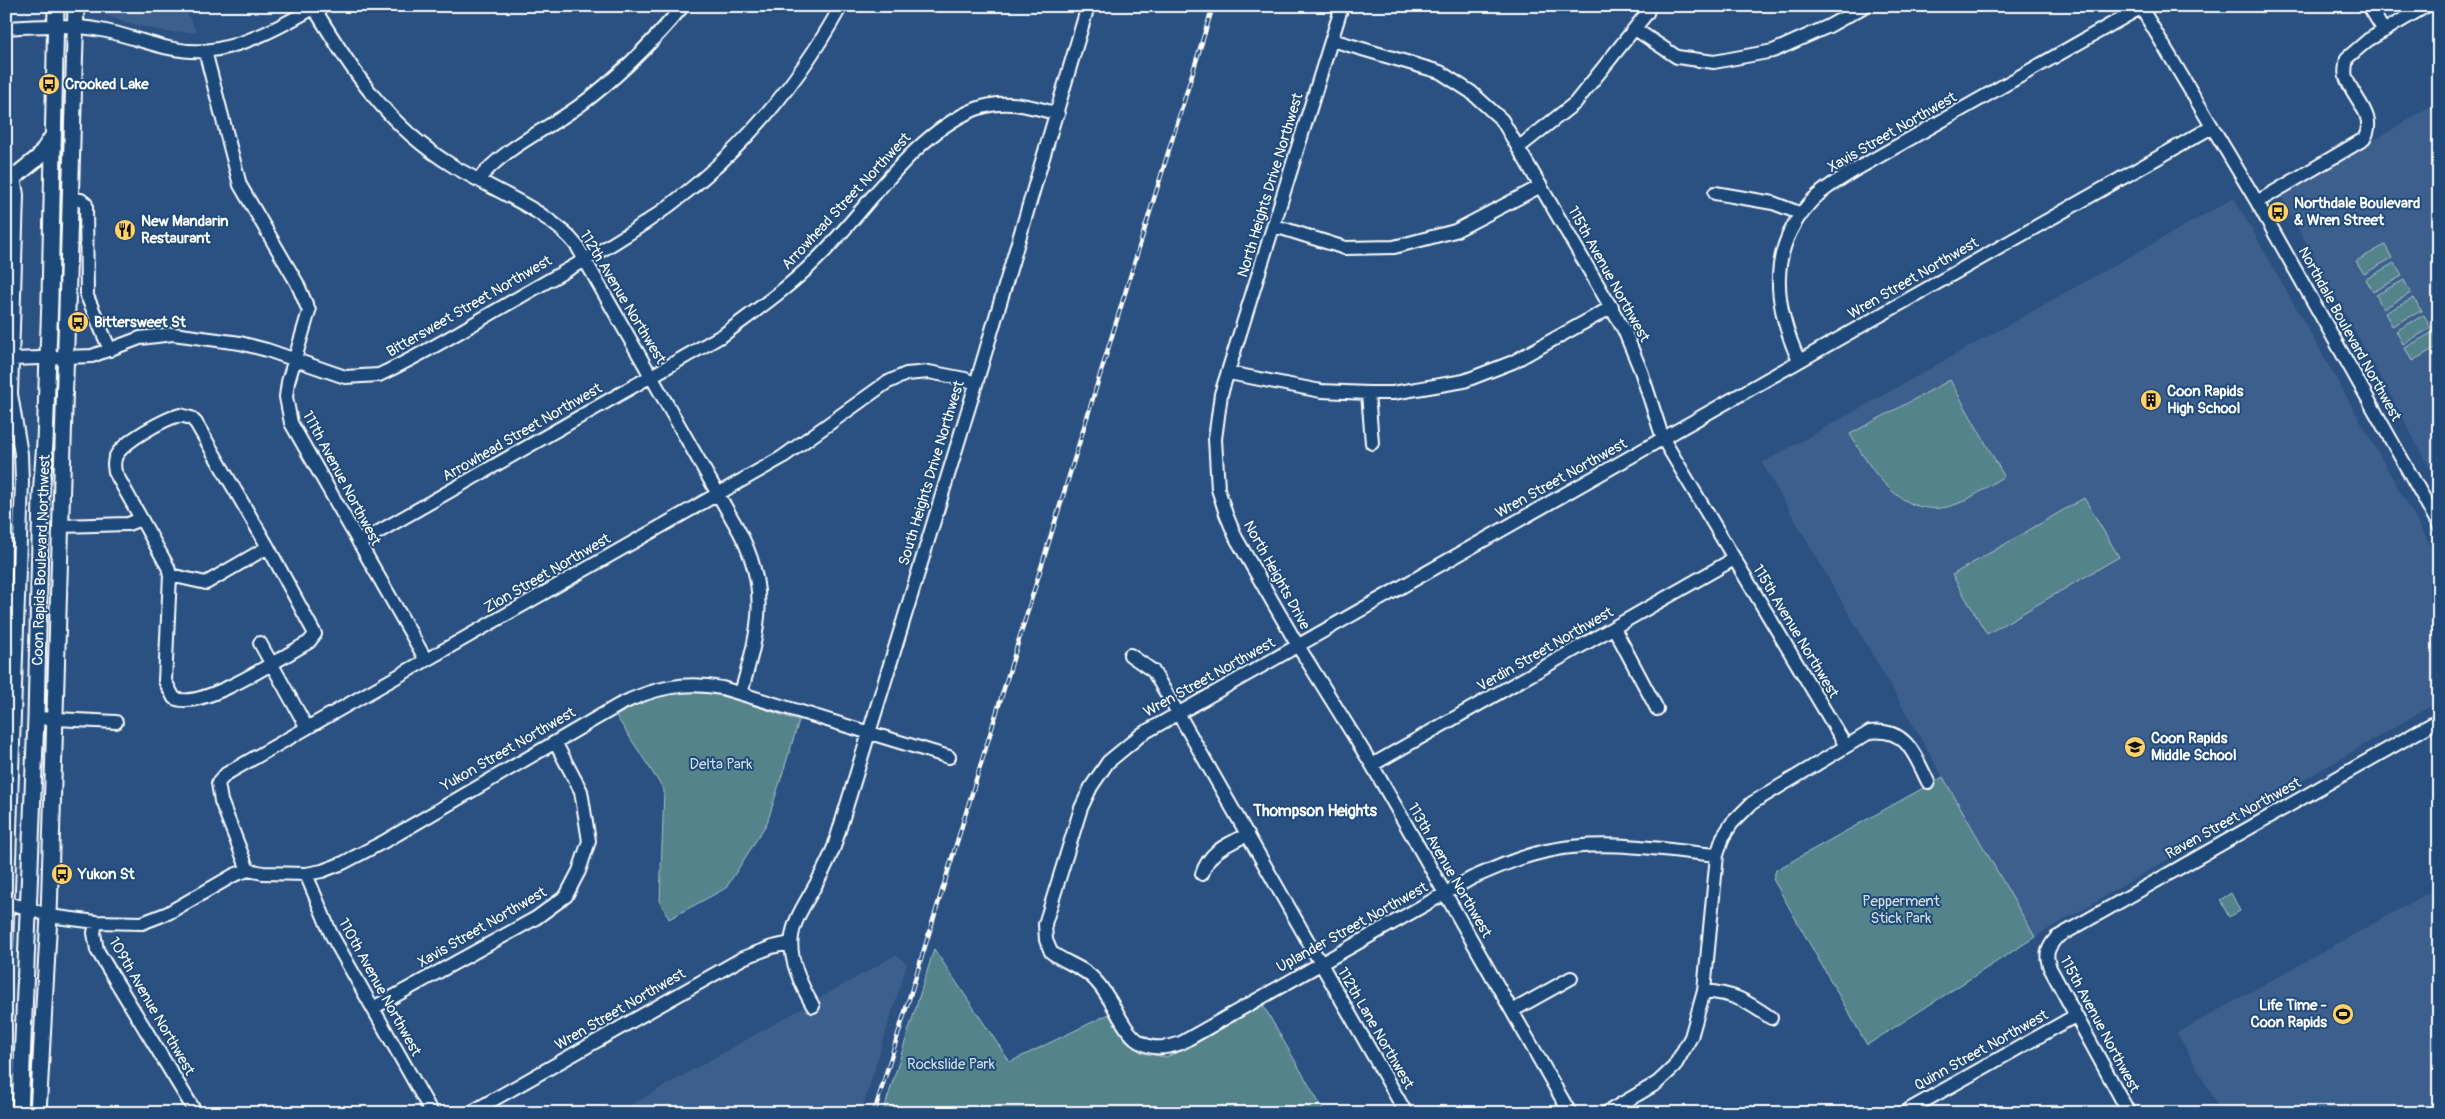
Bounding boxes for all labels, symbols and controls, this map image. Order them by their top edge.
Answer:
bus stop icon: Crooked Lake [37,72,61,96]
place label: Crooked Lake [65,75,149,94]
street label: Xavis Street Northwest [1824,87,1961,177]
street label: North Heights Drive Northwest [1233,90,1308,280]
street label: Arrowhead Street Northwest [778,128,916,274]
place label: Northdale Boulevard & Wren Street [2294,194,2420,230]
bus stop icon: Northdale Boulevard & Wren Street [2266,200,2290,224]
street label: 115th Avenue Northwest [1563,203,1654,346]
place label: New Mandarin Restaurant [141,212,229,248]
restaurant icon: New Mandarin Restaurant [113,218,137,242]
street label: 112th Avenue Northwest [575,227,671,368]
street label: Wren Street Northwest [1845,233,1983,324]
street label: Northdale Boulevard Northwest [2294,244,2406,426]
street label: Bittersweet Street Northwest [383,251,556,362]
bus stop icon: Bittersweet St [66,310,90,334]
place label: Bittersweet St [94,313,187,332]
street label: South Heights Drive Northwest [894,377,969,568]
street label: Arrowhead Street Northwest [439,378,606,486]
place label: Coon Rapids High School [2167,382,2244,418]
building icon: Coon Rapids High School [2139,388,2163,412]
street label: 111th Avenue Northwest [298,407,386,550]
street label: Wren Street Northwest [1492,434,1631,523]
street label: Coon Rapids Boulevard Northwest [28,453,55,666]
street label: North Heights Drive [1239,517,1315,634]
street label: Zion Street Northwest [480,529,615,618]
street label: 115th Avenue Northwest [1748,561,1843,702]
street label: Verdin Street Northwest [1474,602,1617,696]
street label: Wren Street Northwest [1140,633,1279,722]
street label: Yukon Street Northwest [437,703,580,796]
place label: Coon Rapids Middle School [2151,729,2236,765]
school or university icon: Coon Rapids Middle School [2123,735,2147,759]
park label: Delta Park [690,755,753,774]
street label: Raven Street Northwest [2162,773,2305,864]
street label: 113th Avenue Northwest [1403,799,1496,942]
district label: Thompson Heights [1252,801,1378,821]
bus stop icon: Yukon St [50,862,74,886]
place label: Yukon St [77,865,135,884]
street label: Uplander Street Northwest [1273,877,1432,977]
street label: Xavis Street Northwest [414,882,551,972]
park label: Pepperment Stick Park [1862,892,1941,928]
street label: 110th Avenue Northwest [334,915,426,1060]
street label: 109th Avenue Northwest [104,934,199,1080]
street label: 115th Avenue Northwest [2055,952,2144,1097]
street label: Wren Street Northwest [552,964,690,1055]
street label: 112th Lane Northwest [1333,964,1419,1093]
place label: Life Time - Coon Rapids [2251,996,2328,1032]
sports icon: Life Time - Coon Rapids [2331,1002,2355,1026]
street label: Quinn Street Northwest [1911,1005,2052,1095]
park label: Rockslide Park [907,1055,996,1074]

